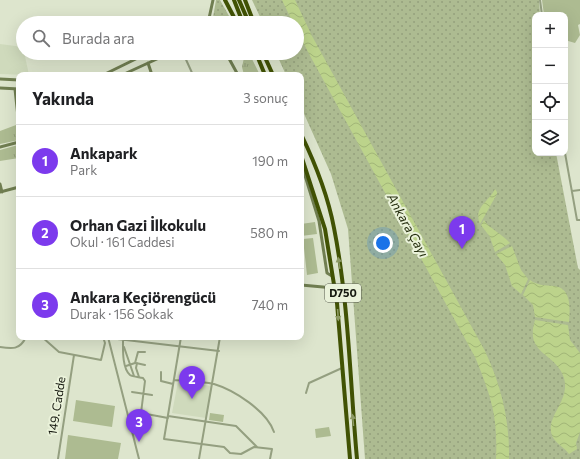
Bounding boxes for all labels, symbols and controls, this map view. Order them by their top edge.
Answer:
map controls [532,12,568,156]
button: + [532,12,568,48]
search box [16,16,304,60]
icon: search [30,27,52,49]
text: Burada ara [62,29,135,47]
button: − [532,48,568,84]
button: locate [532,84,568,120]
text: Yakında [32,88,94,109]
text: 3 sonuç [243,90,288,106]
button: layers [532,120,568,156]
text: Ankapark [70,144,138,162]
text: 1 [42,153,48,169]
text: 190 m [252,153,288,169]
text: Park [70,162,97,178]
water label: Ankara Çayı [384,190,432,260]
text: Orhan Gazi İlkokulu [70,216,206,234]
pin: 1 [449,216,475,249]
text: 2 [41,225,49,241]
text: 580 m [250,225,288,241]
your location [373,233,393,253]
text: Okul · 161 Caddesi [70,234,175,250]
one-way arrow [336,257,342,269]
road number: D750 [325,284,361,302]
text: Ankara Keçiörengücü [70,288,216,306]
text: 3 [41,297,49,313]
text: 740 m [252,297,288,313]
text: Durak · 156 Sokak [70,306,173,322]
one-way arrow [334,309,341,321]
pin: 2 [179,366,205,399]
street label: 149. Cadde [44,375,68,436]
pin: 3 [126,409,152,442]
one-way arrow [350,414,356,426]

